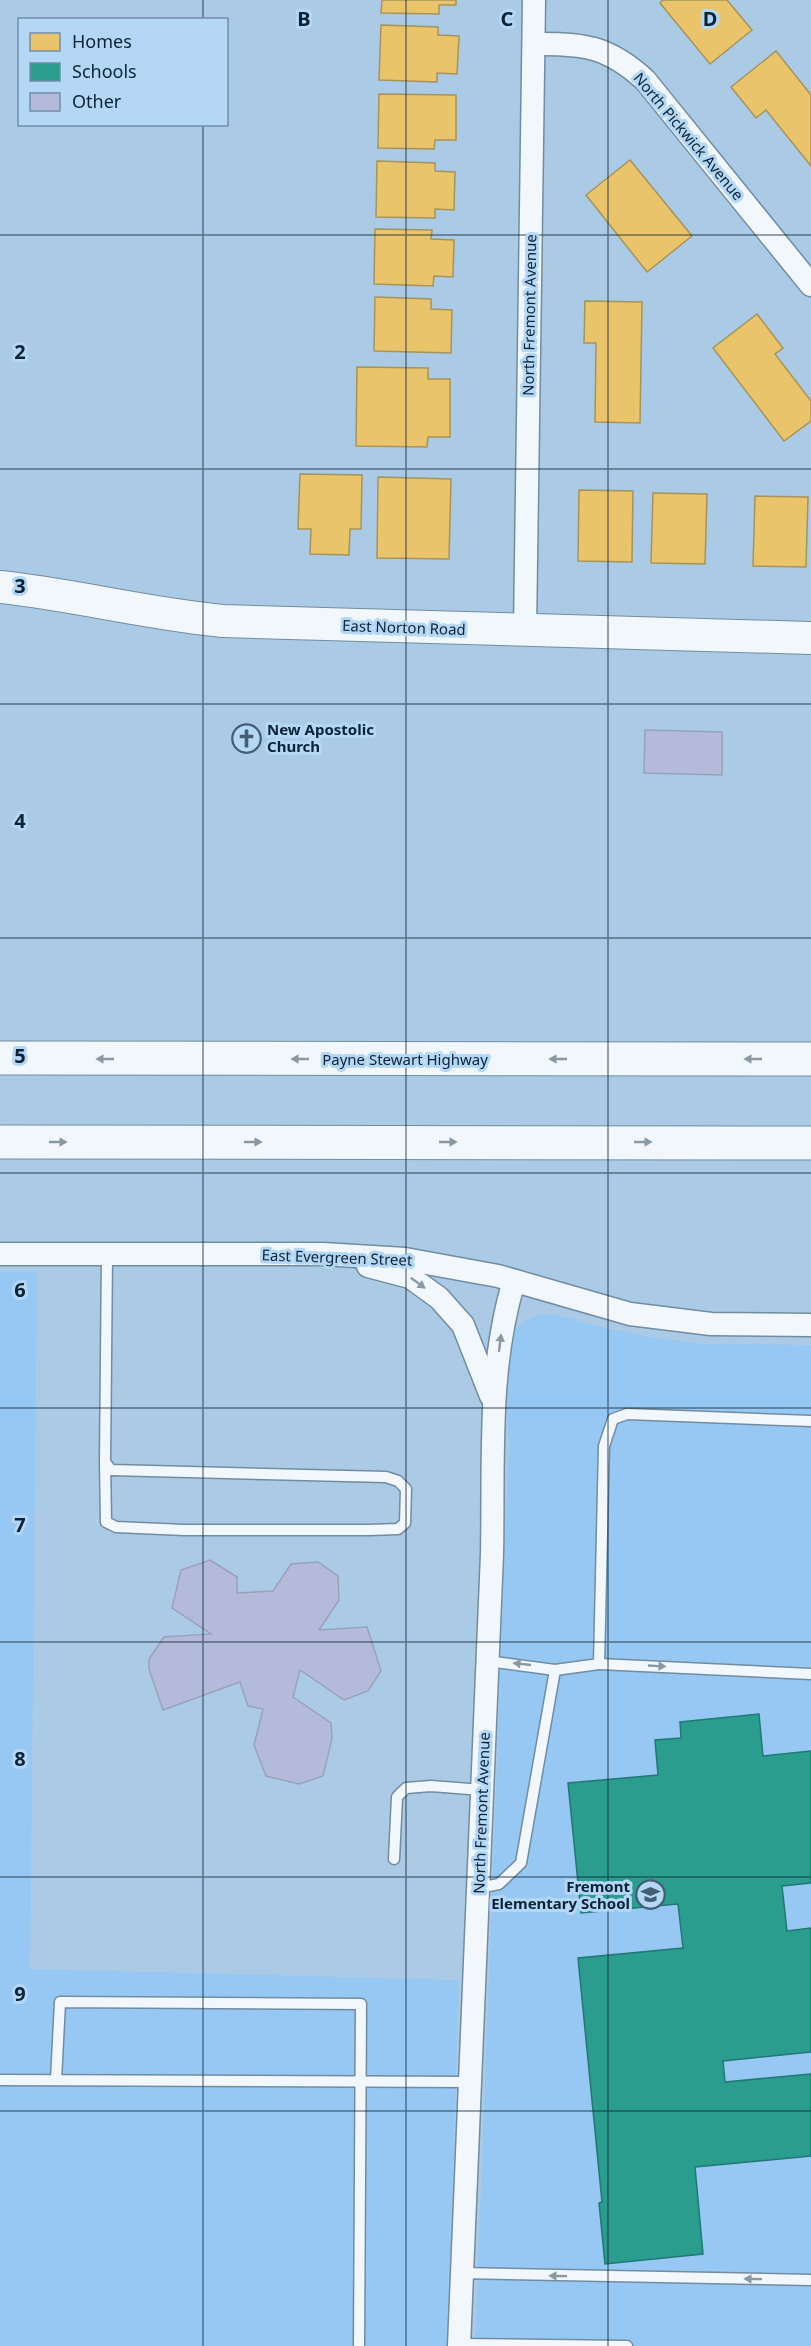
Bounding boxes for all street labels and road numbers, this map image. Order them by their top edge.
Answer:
street label: North Pickwick Avenue [630,68,748,204]
street label: North Fremont Avenue [518,234,540,396]
street label: East Norton Road [342,615,466,639]
street label: Payne Stewart Highway [322,1049,488,1069]
street label: East Evergreen Street [261,1244,413,1270]
street label: North Fremont Avenue [468,1732,494,1894]

